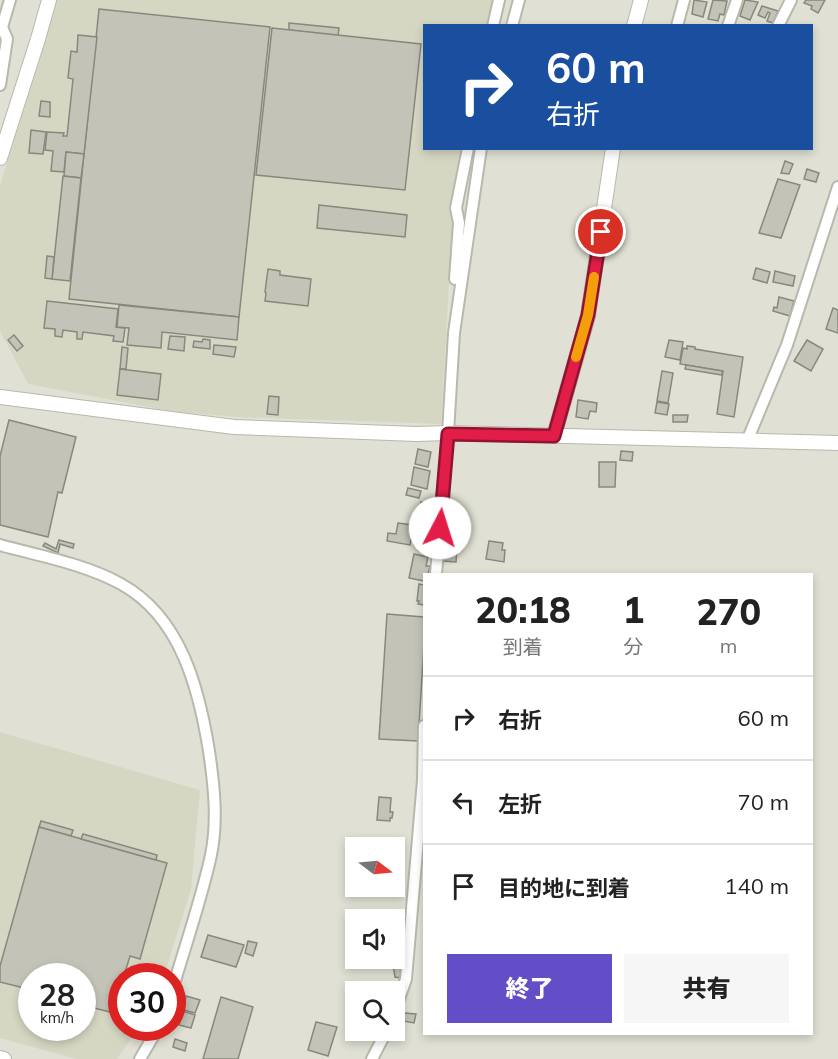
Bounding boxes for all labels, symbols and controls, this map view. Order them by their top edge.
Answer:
text: 60 m [546,41,646,94]
icon: right [447,48,525,126]
text: 右折 [546,97,600,131]
pin [575,206,626,257]
icon: arrive [584,215,617,248]
position arrow [408,496,472,560]
text: 20:18 [475,587,571,632]
text: 1 [623,587,644,632]
text: 270 [696,589,761,634]
text: m [720,633,737,658]
text: 到着 [503,634,543,659]
text: 分 [623,634,643,659]
icon: right [447,702,480,735]
text: 60 m [738,704,789,732]
text: 右折 [498,706,542,734]
icon: left [447,786,480,819]
text: 70 m [738,788,789,816]
text: 左折 [498,790,542,818]
north arrow [345,837,405,897]
map controls [345,837,405,1041]
icon: arrive [447,870,480,903]
text: 140 m [724,872,789,900]
text: 目的地に到着 [498,874,630,902]
button: sound [345,909,405,969]
button: 終了 [447,954,612,1023]
button: 共有 [624,954,789,1023]
speed limit sign: 30 [108,963,186,1041]
text: 28 [39,976,75,1014]
button: search [345,981,405,1041]
text: km/h [40,1008,74,1027]

